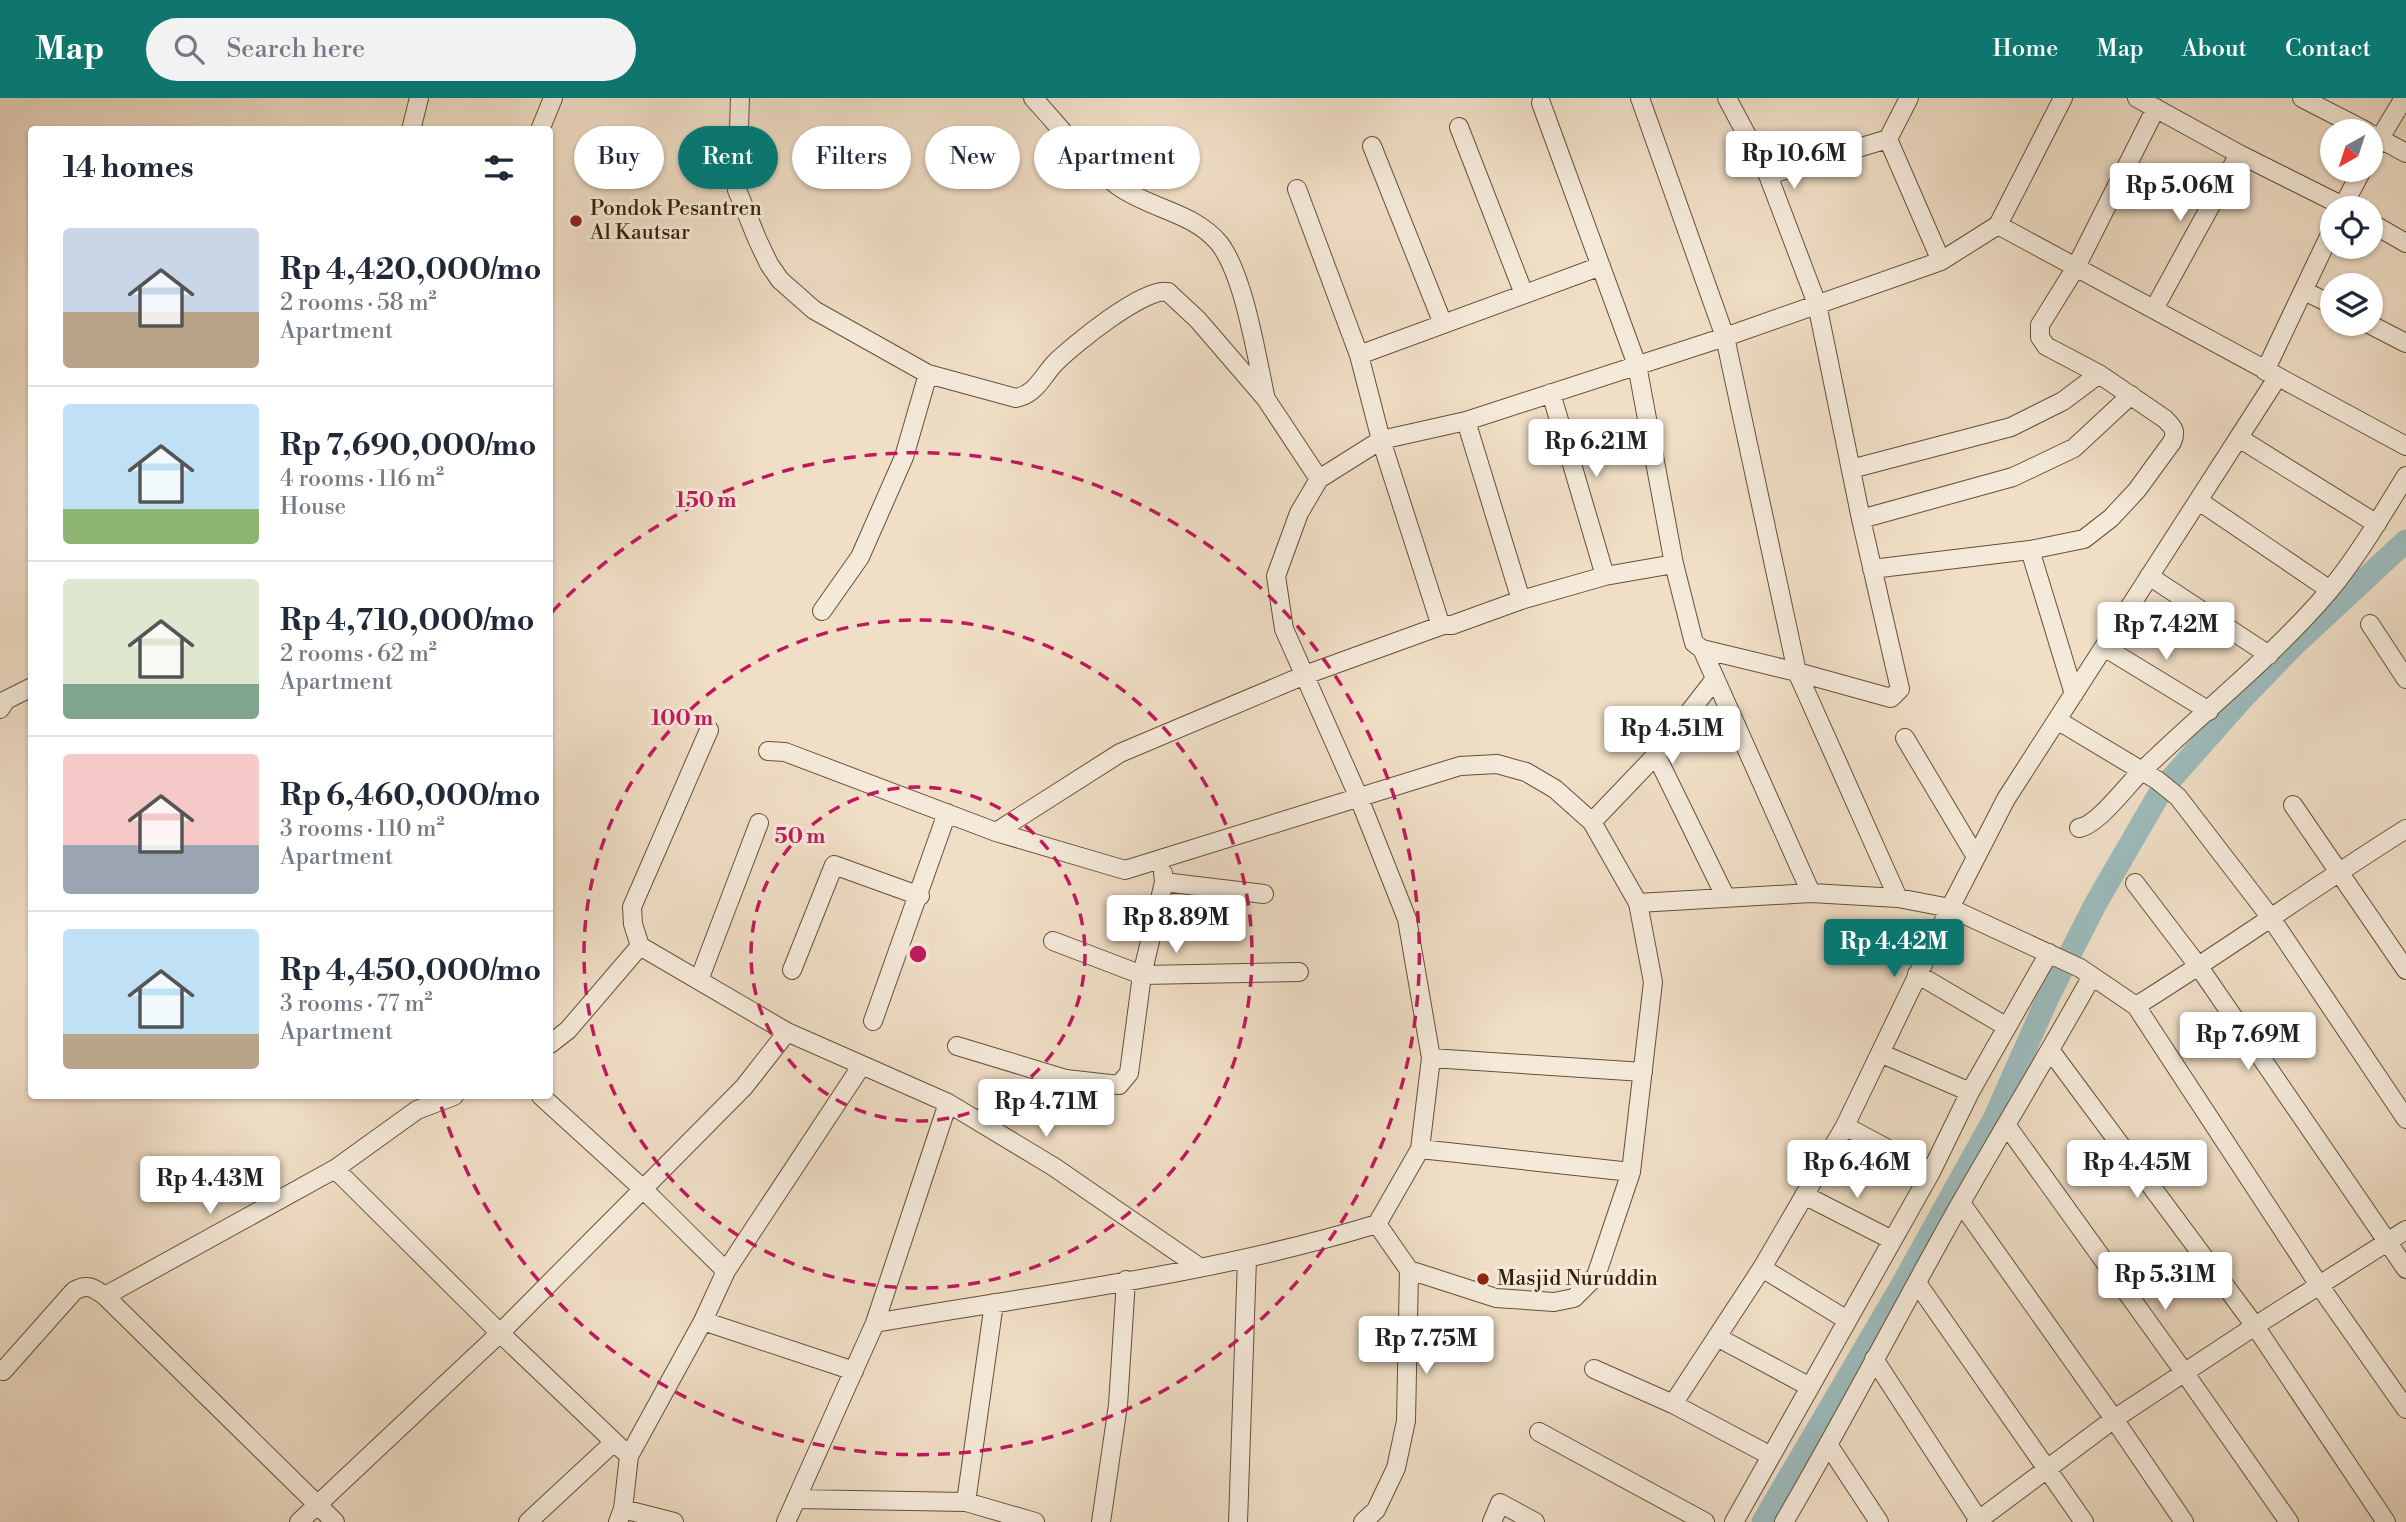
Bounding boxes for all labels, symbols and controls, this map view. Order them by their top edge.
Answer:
search box [146,18,636,81]
text: Map [35,29,104,70]
icon: search [170,30,208,68]
text: Search here [226,33,365,65]
text: Home [1993,34,2058,64]
text: Map [2096,34,2144,64]
text: About [2182,34,2247,64]
text: Contact [2285,34,2371,64]
north arrow [2320,119,2384,182]
map controls [2320,119,2383,336]
chip: Buy [574,126,664,189]
chip: Rent [678,126,778,189]
chip: Filters [792,126,911,189]
chip: New [925,126,1020,189]
chip: Apartment [1034,126,1200,189]
pin: Rp 10.6M [1722,132,1866,191]
text: Rp 10.6M [1742,140,1846,168]
text: 14 homes [63,149,194,187]
icon: filters [480,149,518,187]
pin: Rp 5.06M [2108,164,2252,223]
text: Rp 5.06M [2126,172,2234,200]
place label: Pondok Pesantren Al Kautsar [589,196,762,246]
button: locate [2320,196,2383,259]
marker: Pondok Pesantren Al Kautsar [568,213,584,229]
text: Rp 4,420,000/mo [280,251,541,289]
icon: home [119,256,203,340]
button: layers [2320,273,2383,336]
text: 2 rooms · 58 m² [280,289,437,317]
text: Apartment [280,317,393,345]
pin: Rp 6.21M [1524,420,1668,479]
text: Rp 7,690,000/mo [280,427,537,465]
text: Rp 6.21M [1544,428,1648,456]
icon: home [119,432,203,516]
text: 4 rooms · 116 m² [280,465,444,493]
text: 150 m [676,488,736,514]
text: House [280,493,346,521]
text: Rp 4,710,000/mo [280,602,535,640]
pin: Rp 7.42M [2094,602,2238,662]
icon: home [119,607,203,691]
text: Rp 7.42M [2113,611,2219,639]
text: 2 rooms · 62 m² [280,640,437,668]
text: Apartment [280,668,393,696]
text: 100 m [651,706,713,732]
pin: Rp 4.51M [1600,706,1744,766]
text: Rp 4.51M [1620,715,1724,743]
text: Rp 6,460,000/mo [280,777,540,815]
icon: home [119,782,203,866]
text: 3 rooms · 110 m² [280,815,444,843]
text: 50 m [775,824,825,850]
text: Apartment [280,843,393,871]
pin: Rp 8.89M [1104,896,1248,955]
text: Rp 8.89M [1123,904,1229,932]
pin: Rp 4.42M [1822,920,1966,979]
text: Rp 4.42M [1840,928,1948,956]
centre of rings [906,942,930,966]
text: Rp 4,450,000/mo [280,952,541,990]
icon: home [119,957,203,1041]
text: 3 rooms · 77 m² [280,990,433,1018]
pin: Rp 7.69M [2176,1012,2320,1072]
text: Apartment [280,1018,393,1046]
text: Rp 7.69M [2196,1021,2300,1049]
pin: Rp 4.71M [974,1080,1118,1139]
text: Rp 4.71M [994,1088,1098,1116]
pin: Rp 6.46M [1785,1140,1929,1200]
pin: Rp 4.45M [2065,1140,2209,1200]
text: Rp 6.46M [1803,1149,1911,1177]
text: Rp 4.45M [2083,1149,2191,1177]
pin: Rp 4.43M [138,1156,282,1216]
text: Rp 4.43M [156,1165,264,1193]
pin: Rp 5.31M [2093,1252,2237,1312]
text: Rp 5.31M [2114,1261,2216,1289]
place label: Masjid Nuruddin [1497,1266,1658,1292]
marker: Masjid Nuruddin [1475,1271,1491,1287]
pin: Rp 7.75M [1354,1316,1498,1376]
text: Rp 7.75M [1375,1325,1477,1353]

